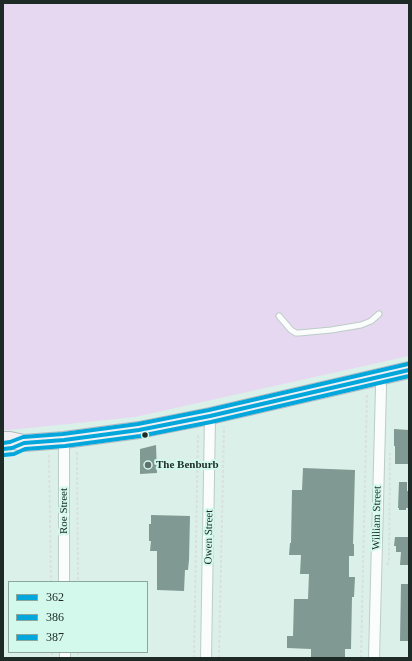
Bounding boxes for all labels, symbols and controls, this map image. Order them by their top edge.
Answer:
unlabelled marker [140,430,150,440]
place label: The Benburb [156,458,219,472]
marker: The Benburb [143,460,153,470]
street label: William Street [370,486,384,550]
street label: Roe Street [57,488,71,534]
street label: Owen Street [202,510,216,564]
legend [8,581,148,653]
text: 362 [46,590,64,604]
text: 386 [46,610,64,624]
text: 387 [46,630,64,644]

